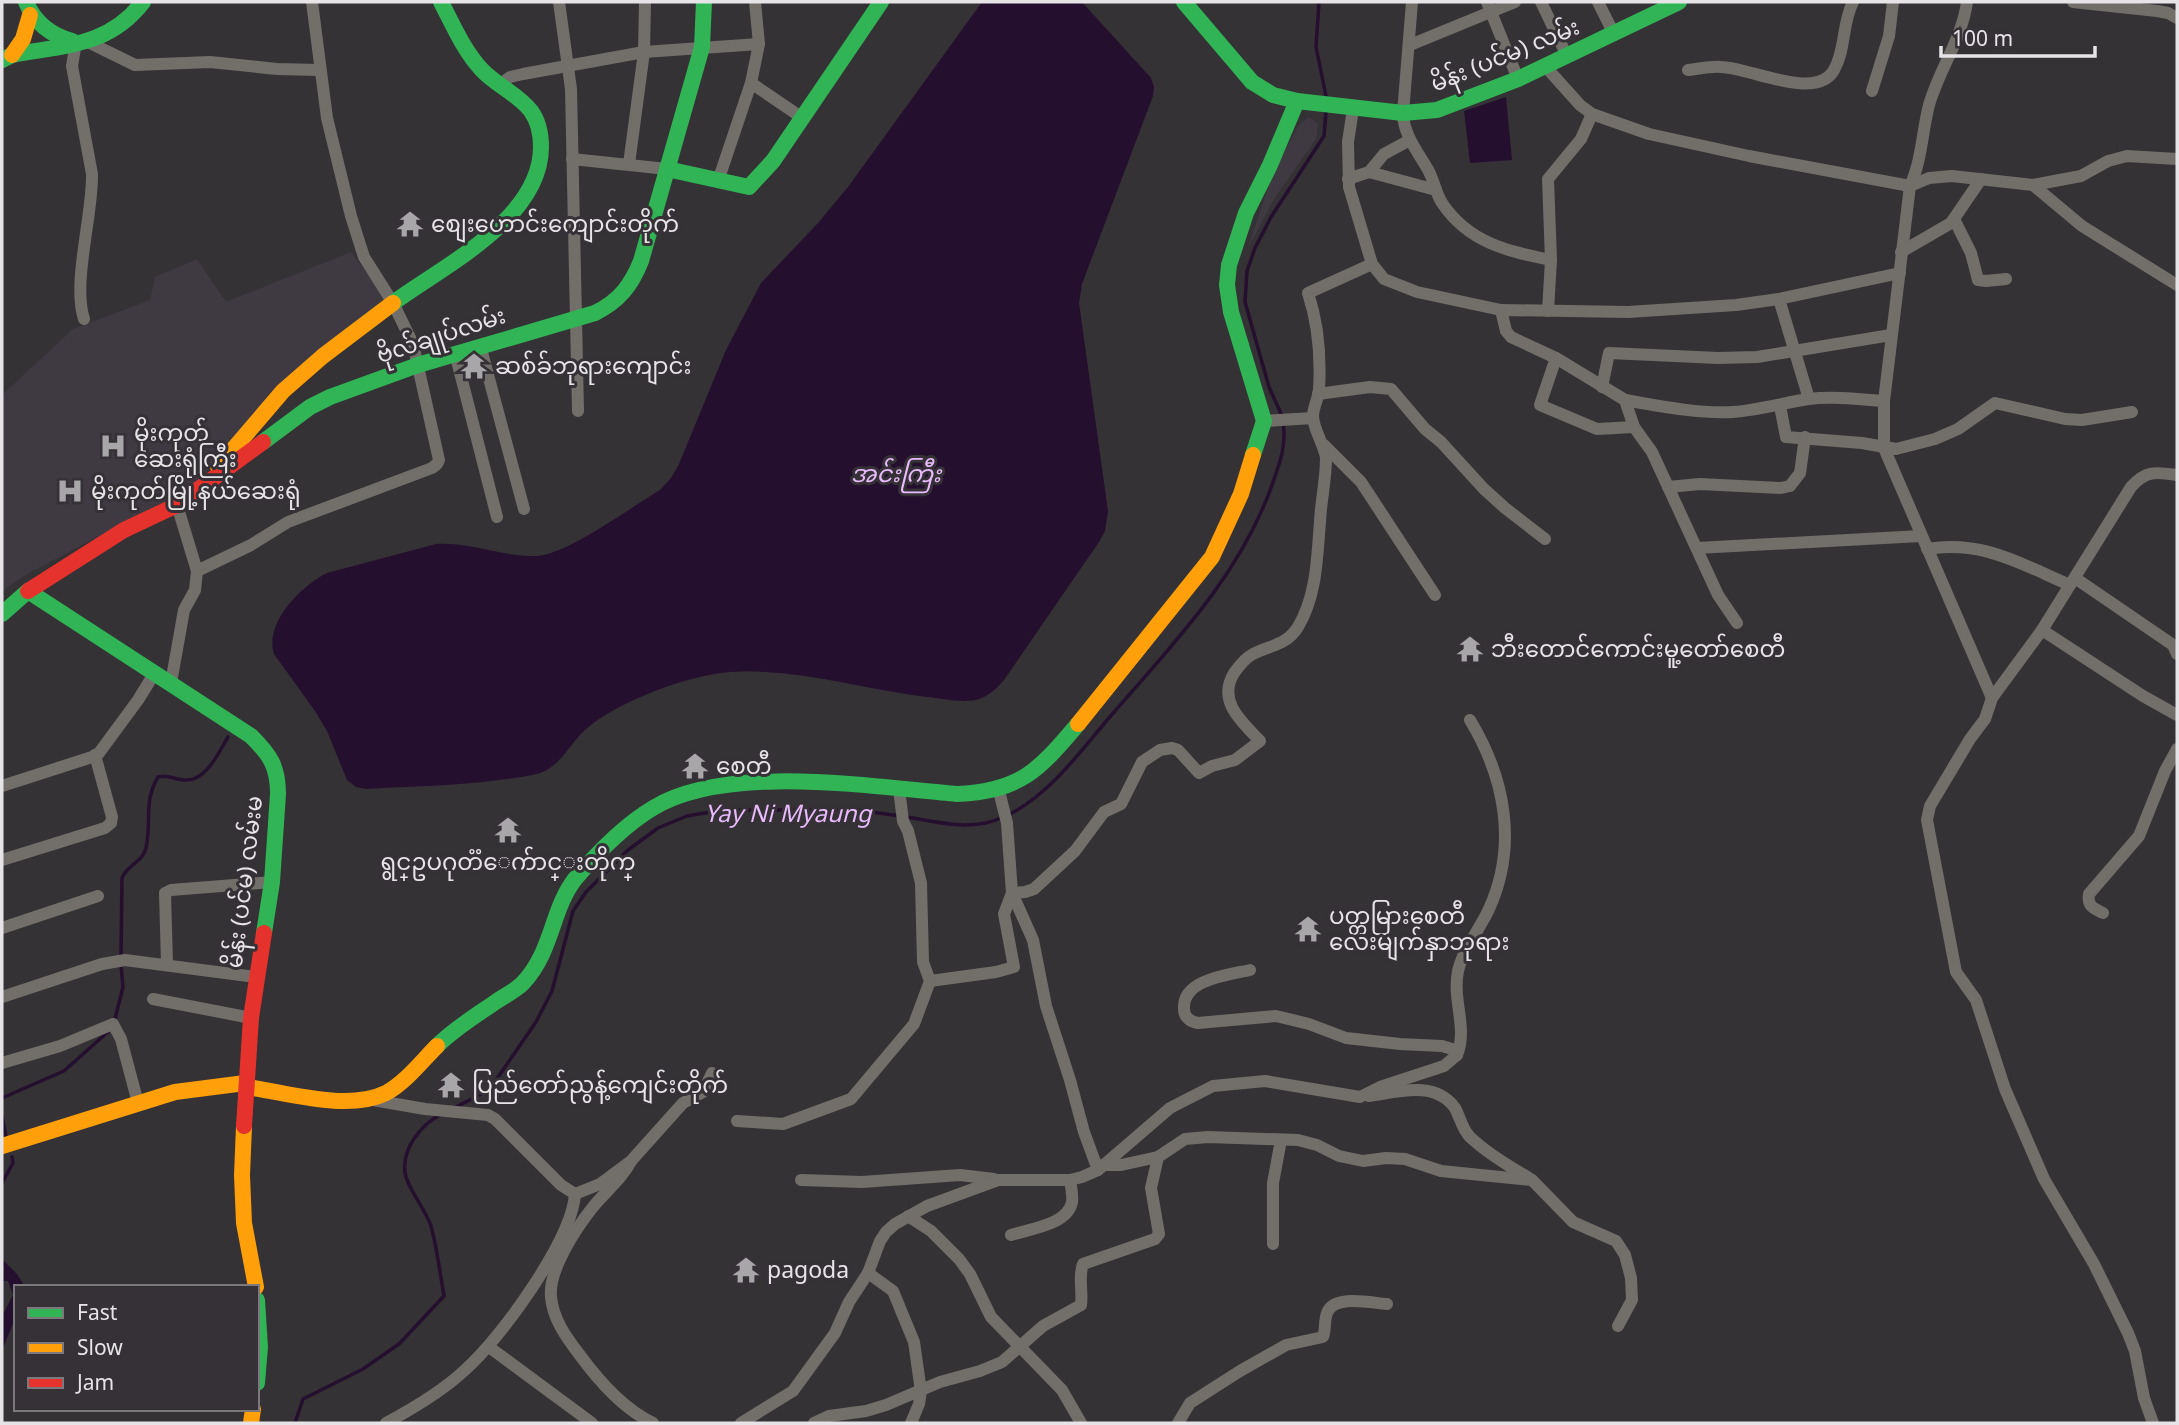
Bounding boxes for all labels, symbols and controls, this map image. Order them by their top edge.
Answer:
street label: မိန်း (ပင်မ) လမ်း [1424,5,1589,111]
scale bar [1941,14,2095,58]
text: 100 m [1952,18,2013,64]
place label: စျေးဟောင်းကျောင်းတိုက် [431,202,679,252]
temple icon: စျေးဟောင်းကျောင်းတိုက် [395,209,425,239]
street label: ဗိုလ်‌ချုပ်‌လမ်း [371,293,513,382]
place label: ဆစ်ခ်ဘုရားကျောင်း [495,344,691,394]
temple icon: ဆစ်ခ်ဘုရားကျောင်း [459,351,489,381]
place label: မိုးကုတ်‌ ‌ဆေးရုံကြီး [134,411,237,487]
hospital icon: မိုးကုတ်‌ ‌ဆေးရုံကြီး [98,431,128,461]
water label: အင်းကြီး [851,450,943,503]
place label: မိုးကုတ်မြို့နယ်ဆေးရုံ [91,469,301,519]
hospital icon: မိုးကုတ်မြို့နယ်ဆေးရုံ [55,476,85,506]
place label: ဘီးတောင်ကောင်းမူ့တော်စေတီ [1491,627,1785,677]
temple icon: ဘီးတောင်ကောင်းမူ့တော်စေတီ [1455,634,1485,664]
place label: စေတီ [716,744,772,794]
temple icon: စေတီ [680,751,710,781]
water label: Yay Ni Myaung [705,790,873,843]
street label: မိန်း (ပင်မ) လမ်းမ [212,793,282,971]
temple icon: ရွင္ဥပဂုတၱေက်ာင္းတိုက္ [493,815,523,845]
place label: ရွင္ဥပဂုတၱေက်ာင္းတိုက္ [380,840,636,890]
place label: ပတ္တမြား‌စေတီ‌ လေးမျက်နှာဘုရား [1329,894,1509,970]
temple icon: ပတ္တမြား‌စေတီ‌ လေးမျက်နှာဘုရား [1293,914,1323,944]
place label: ပြည်‌‌တော်ညွန့်ကျေင်းတိုက် [472,1063,728,1113]
temple icon: ပြည်‌‌တော်ညွန့်ကျေင်းတိုက် [436,1070,466,1100]
place label: pagoda [767,1248,849,1298]
temple icon: pagoda [731,1255,761,1285]
legend [14,1285,259,1411]
text: Fast [77,1292,118,1338]
text: Slow [77,1327,123,1373]
text: Jam [75,1362,114,1408]

